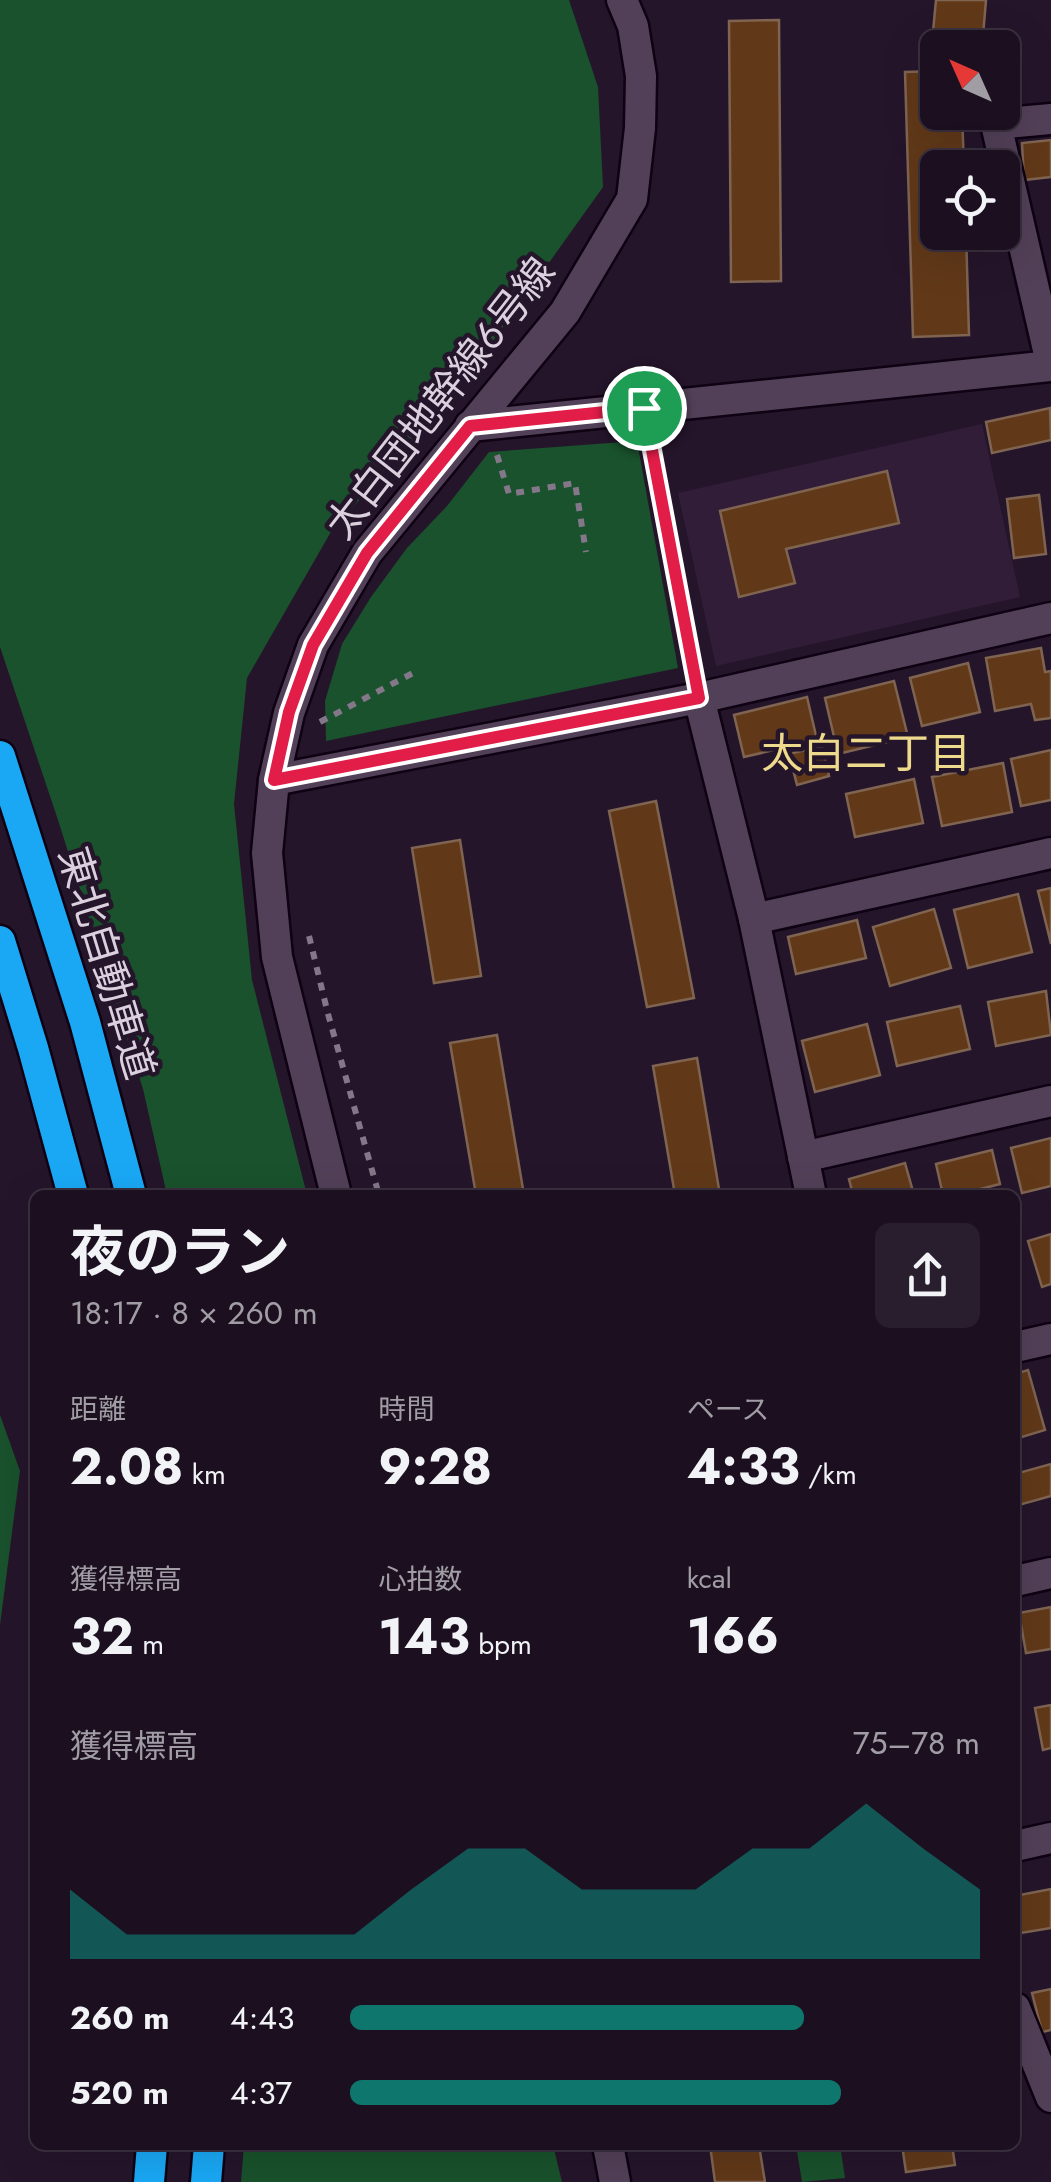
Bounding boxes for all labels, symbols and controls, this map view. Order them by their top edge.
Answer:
north arrow [920,30,1020,130]
map controls [920,30,1020,250]
button: locate [920,150,1020,250]
street label: 太白団地幹線６号線 [311,245,569,551]
pin [602,366,687,451]
icon: arrive [617,381,672,436]
district label: 太白二丁目 [761,723,971,784]
street label: 東北自動車道 [44,840,170,1086]
text: 夜のラン [70,1212,290,1292]
button: share [875,1223,980,1328]
text: 18:17 · 8 × 260 m [70,1290,318,1336]
text: 距離 [70,1389,126,1430]
text: 時間 [378,1389,434,1430]
text: ペース [687,1389,769,1430]
text: 2.08 [70,1430,183,1503]
text: 9:28 [378,1430,492,1503]
text: 4:33 [687,1430,800,1503]
text: km [183,1454,226,1495]
text: /km [800,1454,857,1495]
text: kcal [687,1558,732,1599]
text: 獲得標高 [70,1559,182,1600]
text: 心拍数 [378,1559,462,1600]
text: 166 [687,1599,779,1672]
text: 32 [70,1600,134,1673]
text: 143 [378,1600,470,1673]
text: m [134,1624,164,1665]
text: bpm [470,1624,532,1665]
text: 75–78 m [853,1720,980,1766]
text: 獲得標高 [70,1723,198,1769]
text: 260 m [70,1995,169,2041]
text: 4:43 [230,1995,294,2041]
text: 520 m [70,2070,169,2116]
text: 4:37 [230,2070,292,2116]

